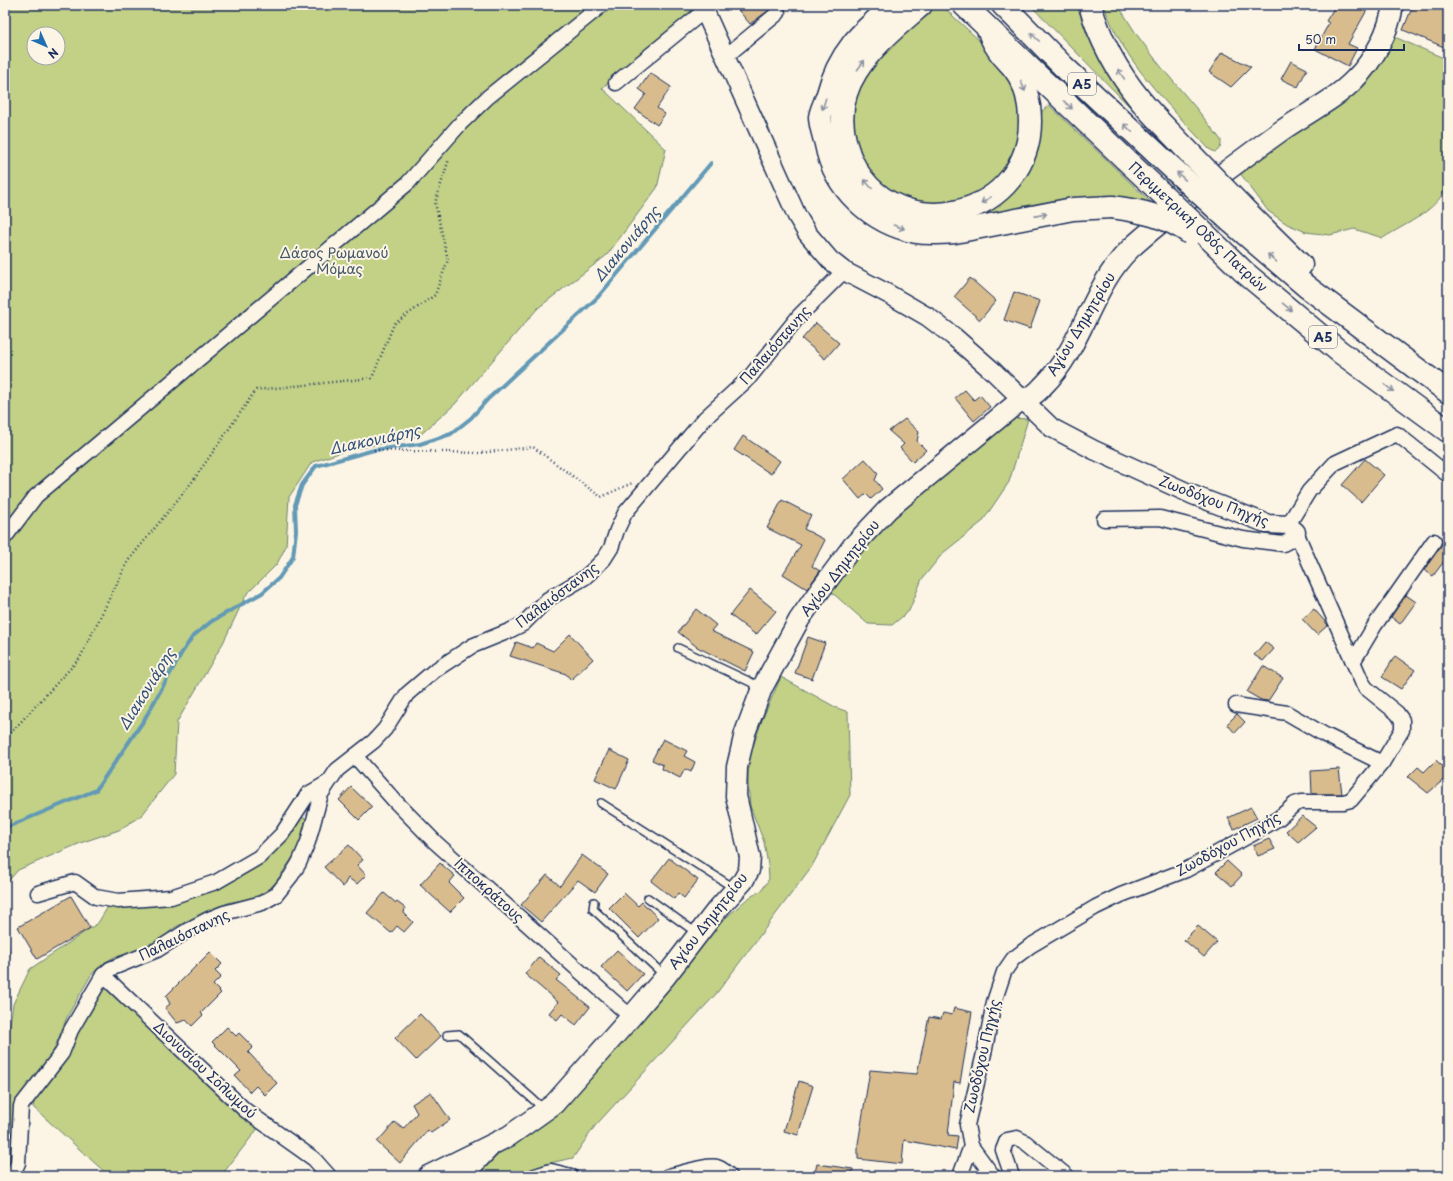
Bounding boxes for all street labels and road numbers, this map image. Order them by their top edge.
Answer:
road number: Α5 [1068,73,1096,95]
street label: Περιμετρική Οδός Πατρών [1124,156,1273,297]
street label: Αγίου Δημητρίου [1041,268,1120,380]
street label: Παλαιόστανης [734,301,815,389]
road number: Α5 [1309,326,1337,348]
street label: Ζωοδόχου Πηγής [1156,470,1272,531]
street label: Αγίου Δημητρίου [795,515,884,621]
street label: Παλαιόστανης [511,557,602,633]
street label: Ζωοδόχου Πηγής [1172,806,1284,881]
street label: Ιπποκράτους [450,853,529,927]
street label: Αγίου Δημητρίου [663,868,752,974]
street label: Παλαιόστανης [135,904,233,966]
street label: Ζωοδόχου Πηγής [958,997,1005,1115]
street label: Διονυσίου Σολωμού [149,1016,262,1123]

